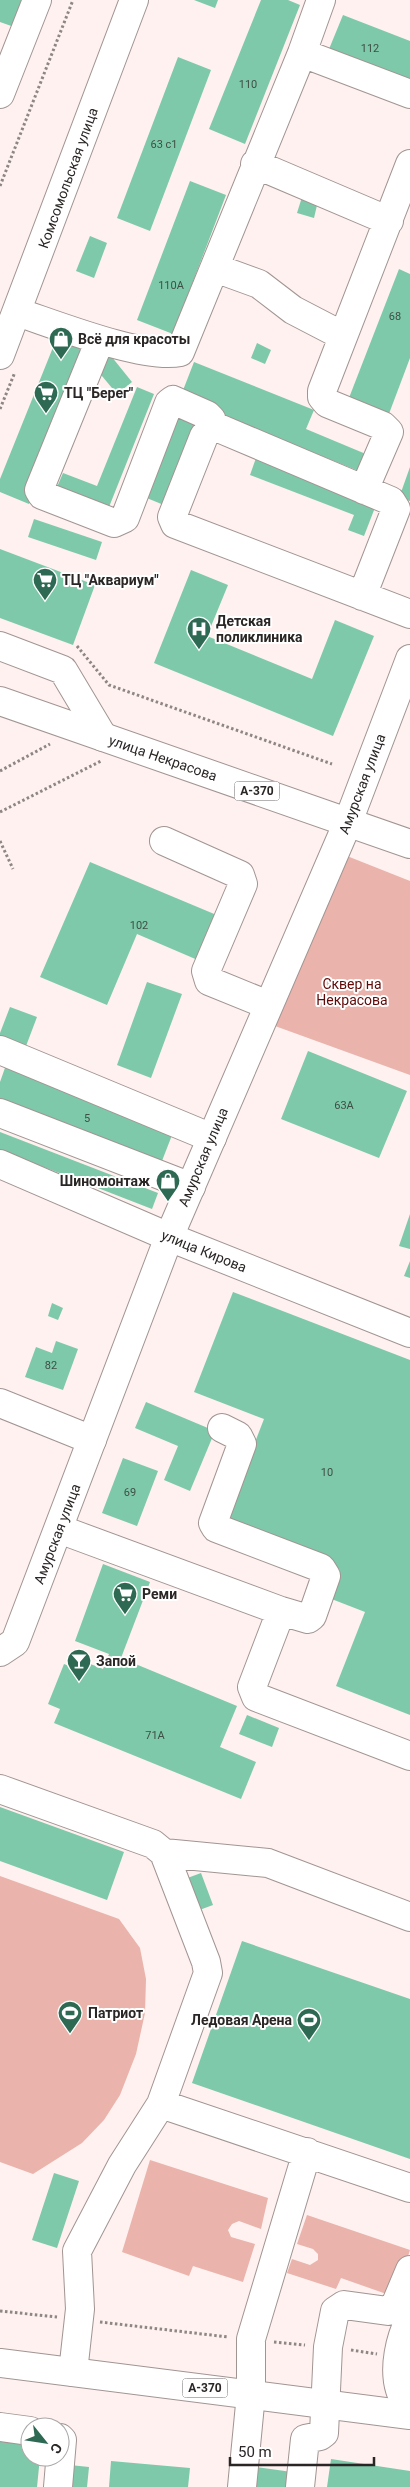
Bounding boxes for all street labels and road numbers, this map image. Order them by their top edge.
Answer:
street label: Комсомольская улица [35,105,101,251]
street label: улица Некрасова [107,732,219,784]
street label: Амурская улица [336,732,388,836]
road number: А-370 [234,781,280,800]
street label: Амурская улица [175,1105,231,1209]
street label: улица Кирова [159,1227,249,1275]
street label: Амурская улица [31,1482,83,1586]
road number: А-370 [182,2378,228,2398]

